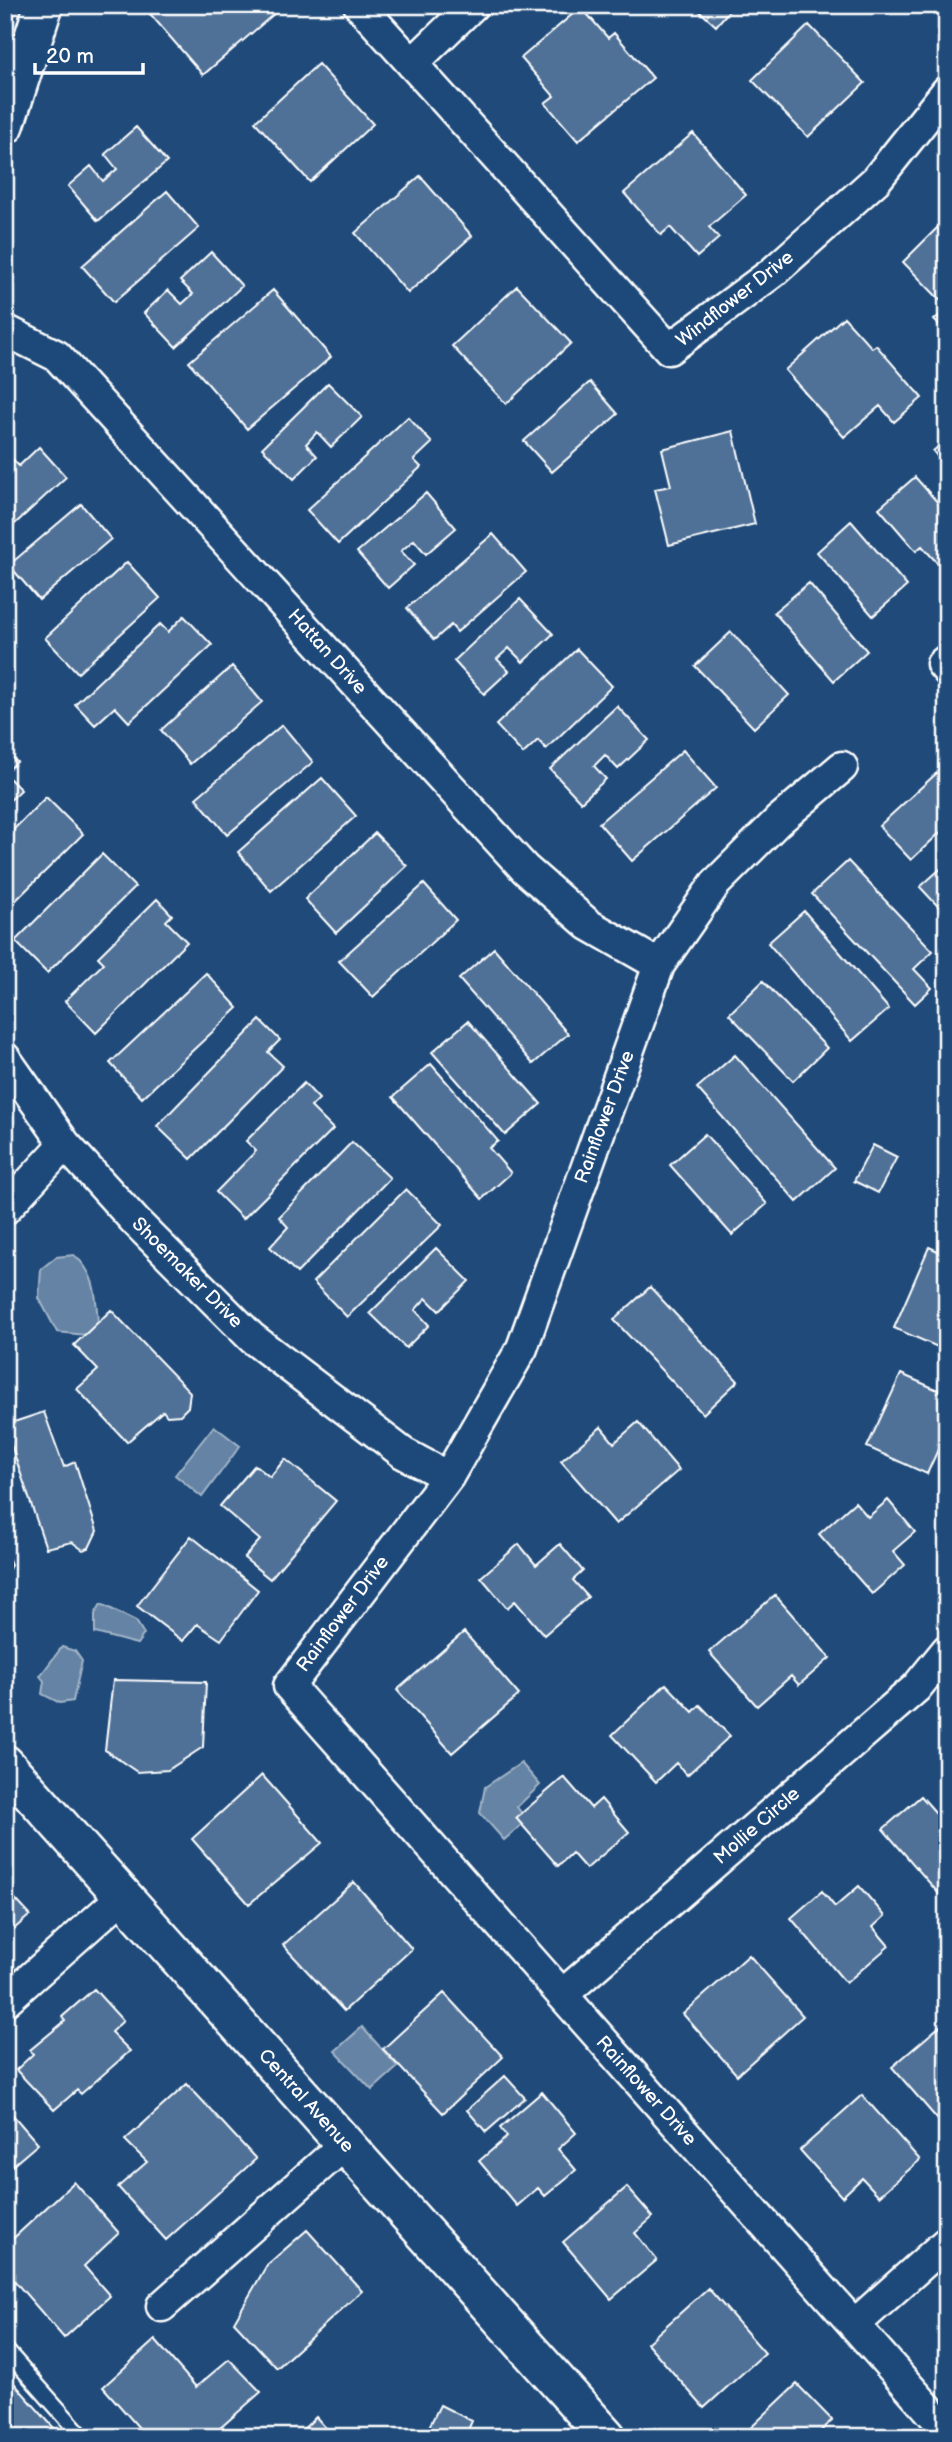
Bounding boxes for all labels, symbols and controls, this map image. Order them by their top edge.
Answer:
scale bar [35,32,144,76]
text: 20 m [46,44,94,69]
street label: Windflower Drive [672,246,798,352]
street label: Hattan Drive [283,605,371,699]
street label: Rainflower Drive [570,1047,640,1187]
street label: Shoemaker Drive [127,1213,247,1333]
street label: Rainflower Drive [292,1551,394,1677]
street label: Mollie Circle [709,1782,805,1870]
street label: Rainflower Drive [591,2031,701,2151]
street label: Central Avenue [253,2044,359,2158]

